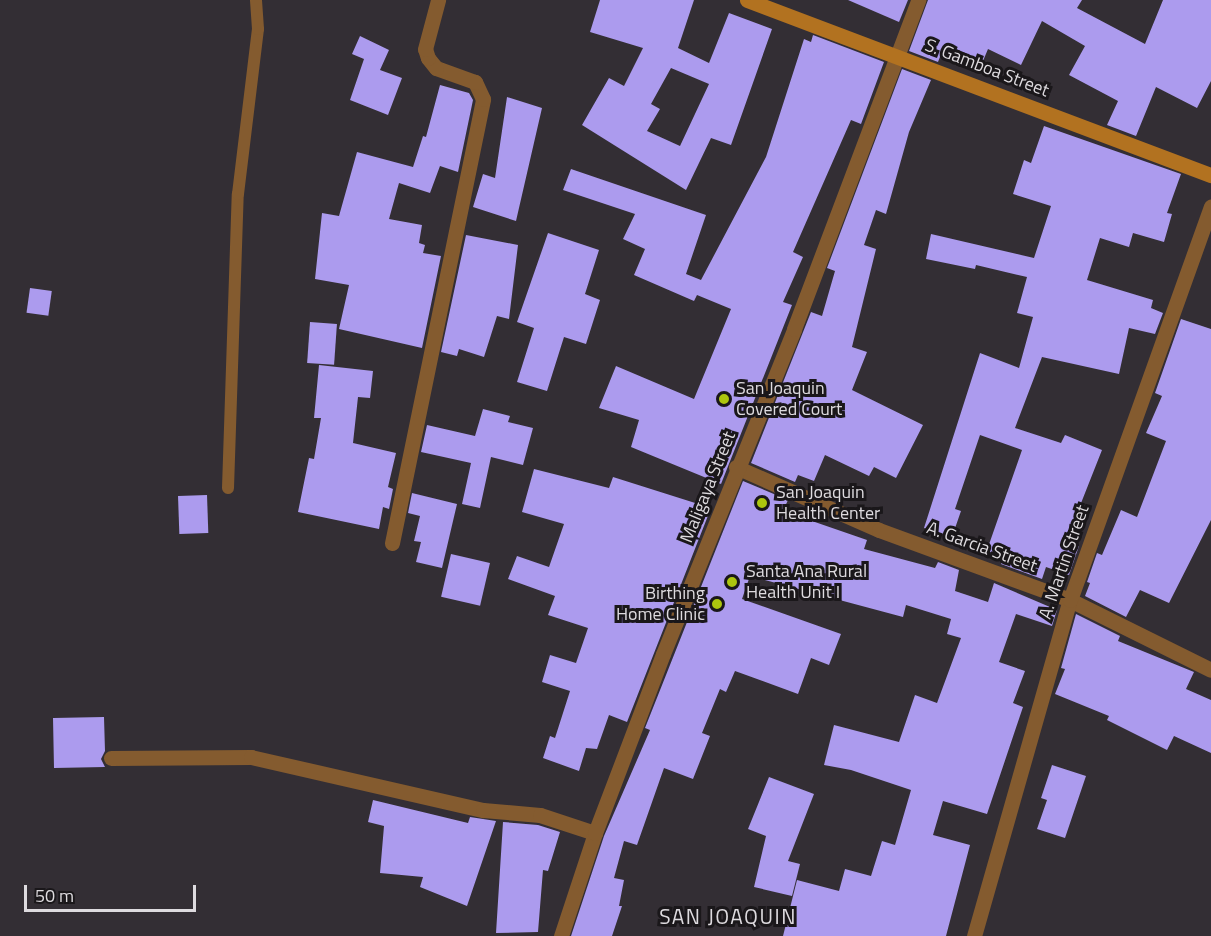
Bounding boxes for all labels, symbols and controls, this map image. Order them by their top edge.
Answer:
street label: S. Gamboa Street [922,34,1052,102]
place label: San Joaquin Covered Court [736,378,842,420]
marker: San Joaquin Covered Court [717,392,731,406]
street label: Maligaya Street [676,428,740,546]
place label: San Joaquin Health Center [776,482,880,524]
marker: San Joaquin Health Center [753,494,771,512]
street label: A. Martin Street [1034,502,1094,622]
street label: A. Garcia Street [924,517,1040,577]
place label: Santa Ana Rural Health Unit I [746,561,867,604]
marker: Santa Ana Rural Health Unit I [723,573,741,591]
place label: Birthing Home Clinic [616,583,705,626]
marker: Birthing Home Clinic [710,597,724,611]
scale bar [27,873,200,911]
text: 50 m [35,882,74,909]
district label: SAN JOAQUIN [659,903,797,929]

